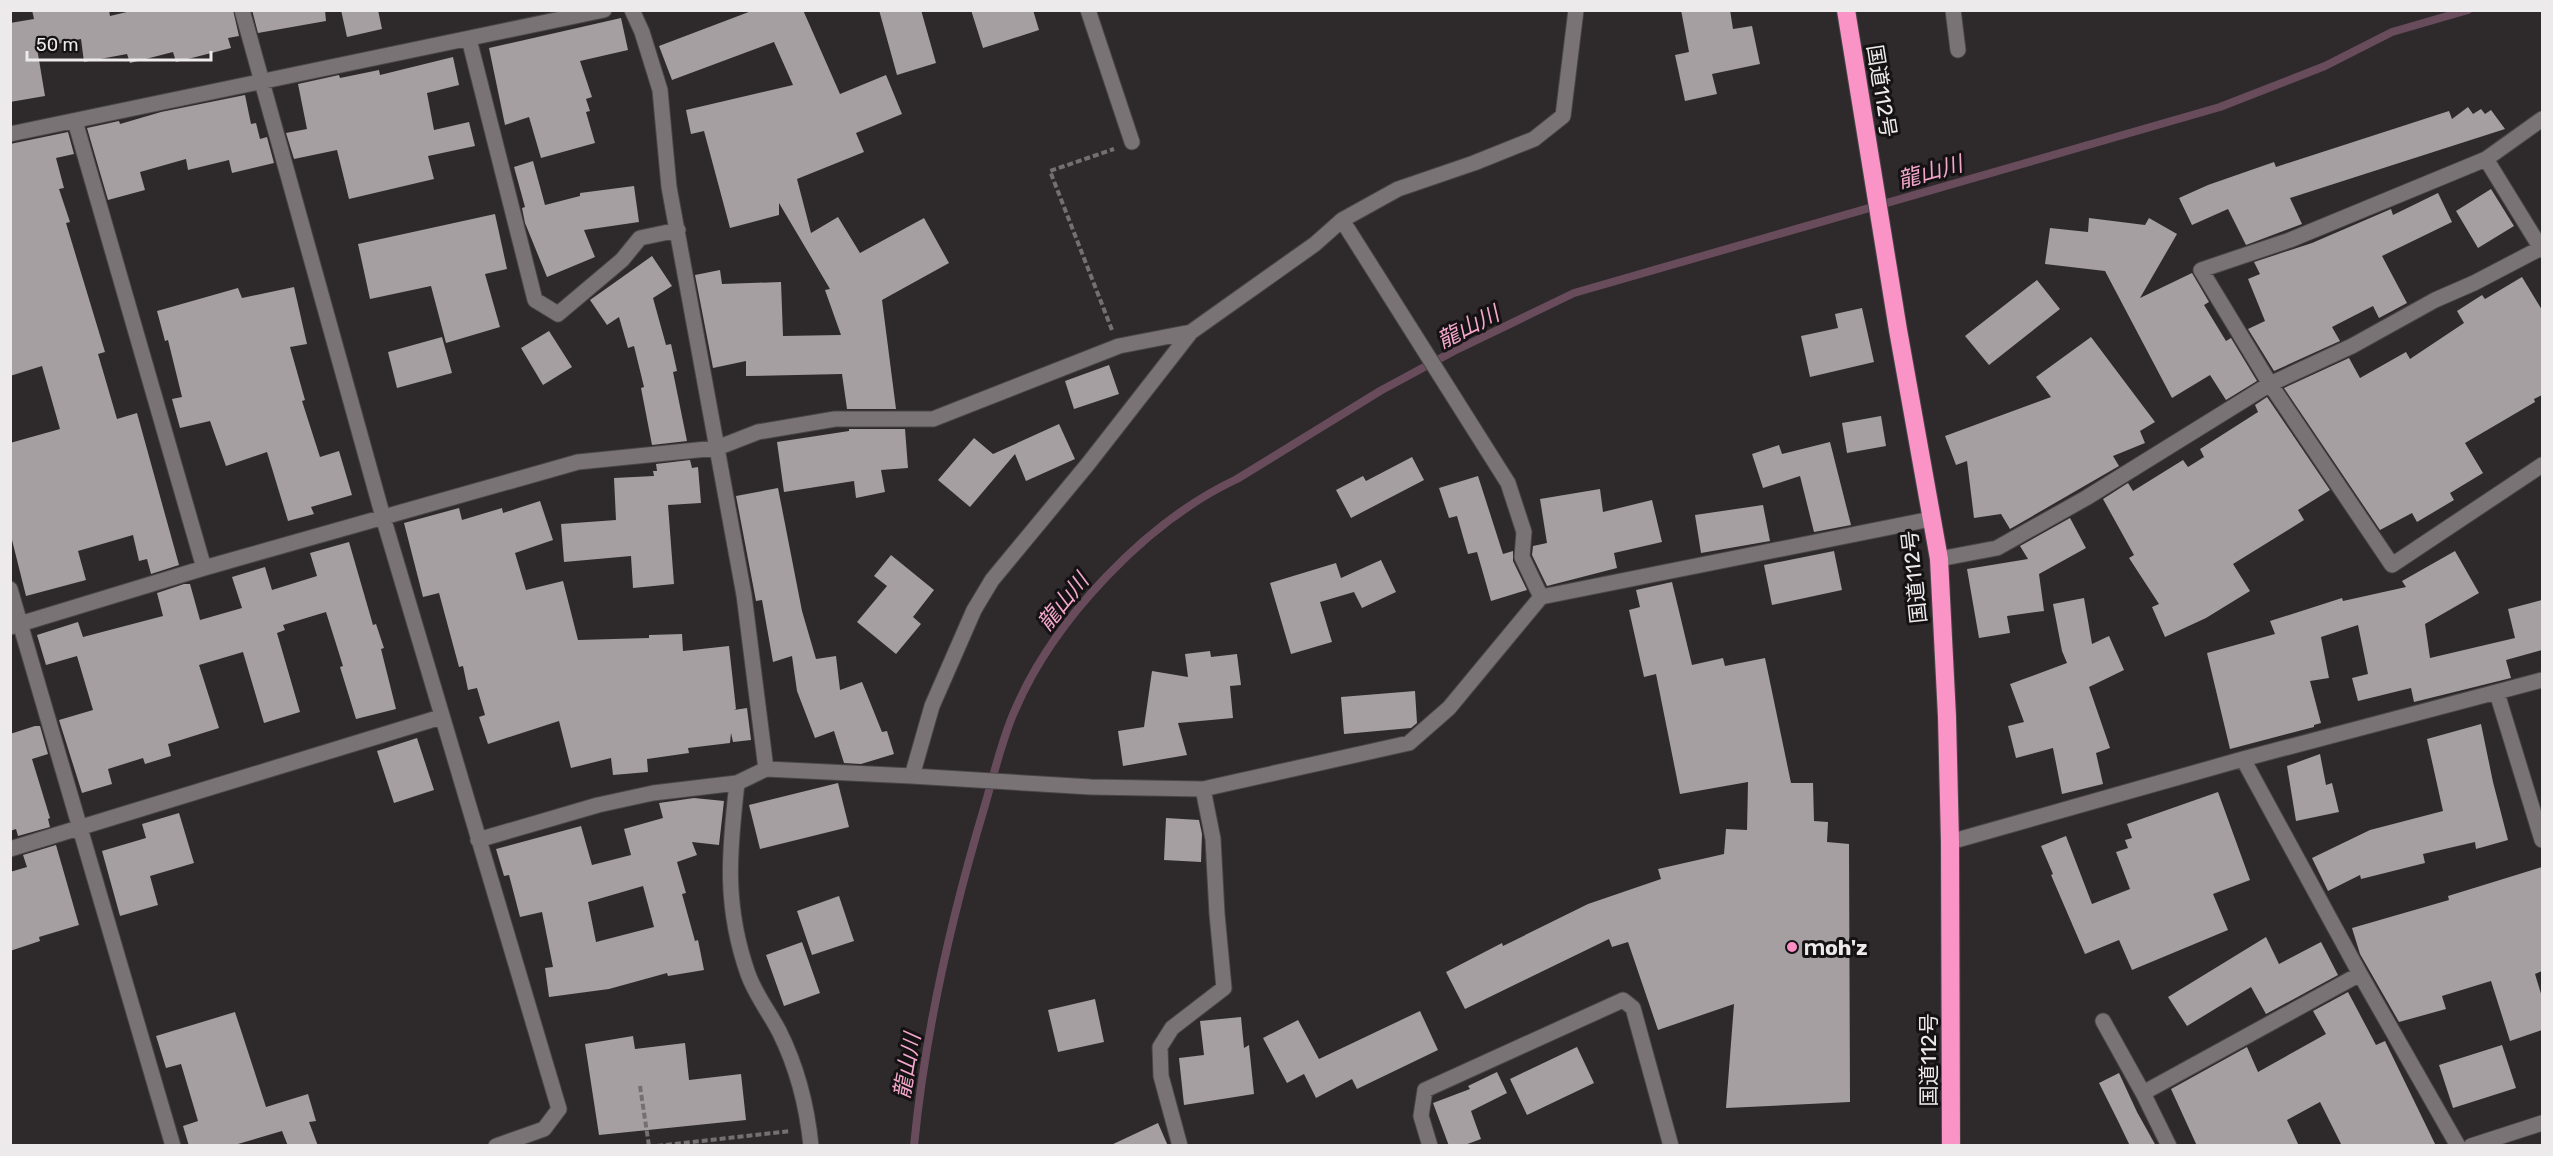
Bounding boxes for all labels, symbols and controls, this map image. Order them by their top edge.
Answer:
scale bar [27,24,212,62]
text: 50 m [36,34,79,56]
street label: 国道112号 [1862,43,1902,139]
water label: 龍山川 [1895,149,1967,194]
water label: 龍山川 [1432,299,1505,354]
street label: 国道112号 [1897,529,1931,625]
water label: 龍山川 [1032,566,1096,636]
place label: ｍoh'z [1804,935,1868,960]
marker: ｍoh'z [1785,940,1799,954]
street label: 国道112号 [1916,1013,1941,1107]
water label: 龍山川 [888,1029,926,1101]

